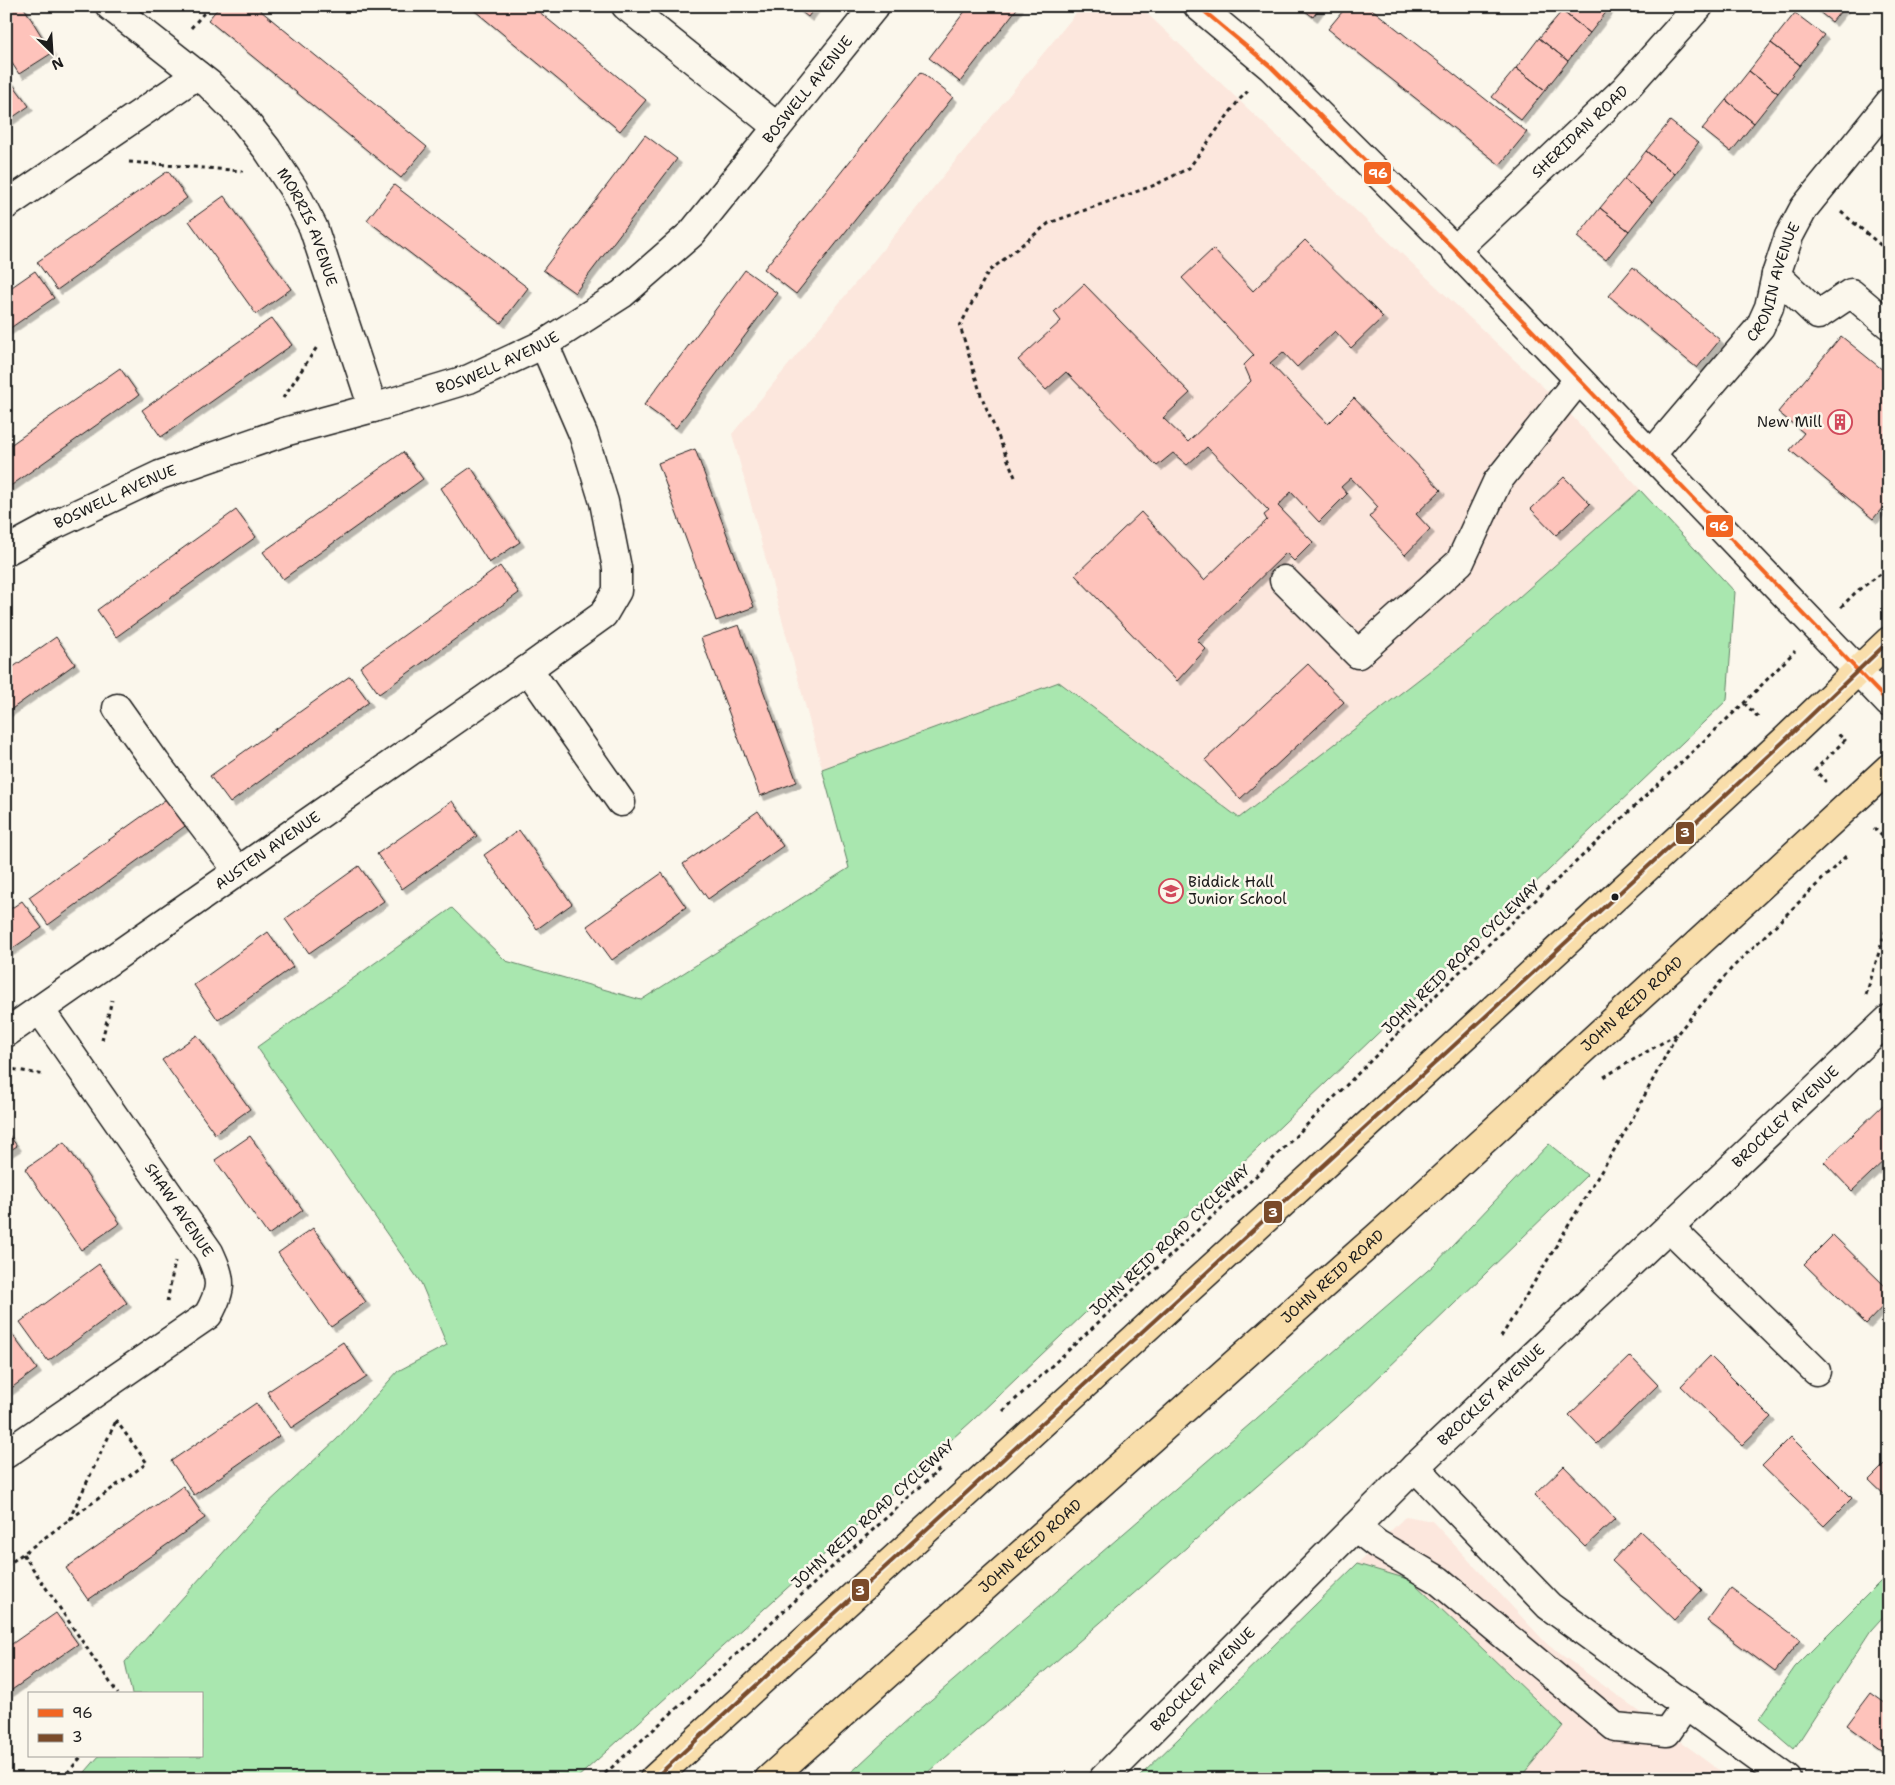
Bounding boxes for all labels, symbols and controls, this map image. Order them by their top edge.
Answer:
north arrow [28,28,78,78]
street label: BOSWELL AVENUE [758,32,857,148]
text: N [49,53,66,74]
street label: SHERIDAN ROAD [1527,81,1633,182]
line badge: 96 [1363,161,1392,185]
street label: MORRIS AVENUE [272,164,342,289]
text: 96 [1368,164,1388,182]
street label: CRONIN AVENUE [1742,219,1805,346]
street label: BOSWELL AVENUE [434,327,563,398]
building icon: New Mill [1827,409,1853,435]
place label: New Mill [1757,412,1822,432]
street label: BOSWELL AVENUE [51,460,179,534]
line badge: 96 [1705,514,1734,538]
text: 96 [1709,517,1729,535]
street label: AUSTEN AVENUE [211,807,324,894]
line badge: 3 [1675,821,1695,845]
text: 3 [1680,823,1690,841]
place label: Biddick Hall Junior School [1188,872,1287,909]
street label: JOHN REID ROAD CYCLEWAY [1377,876,1545,1038]
school or university icon: Biddick Hall Junior School [1158,878,1184,904]
unlabelled marker [1610,892,1620,902]
street label: JOHN REID ROAD [1577,952,1688,1056]
street label: BROCKLEY AVENUE [1728,1061,1843,1172]
street label: SHAW AVENUE [140,1159,218,1261]
street label: JOHN REID ROAD CYCLEWAY [1085,1160,1255,1320]
line badge: 3 [1263,1200,1283,1224]
text: 3 [1268,1203,1278,1221]
street label: JOHN REID ROAD [1277,1225,1389,1328]
street label: BROCKLEY AVENUE [1433,1340,1549,1450]
street label: JOHN REID ROAD CYCLEWAY [787,1435,959,1593]
street label: JOHN REID ROAD [974,1495,1086,1598]
line badge: 3 [851,1578,870,1602]
text: 3 [855,1581,865,1599]
street label: BROCKLEY AVENUE [1146,1623,1259,1736]
legend [28,1692,202,1758]
text: 96 [72,1703,93,1723]
text: 3 [72,1727,83,1747]

